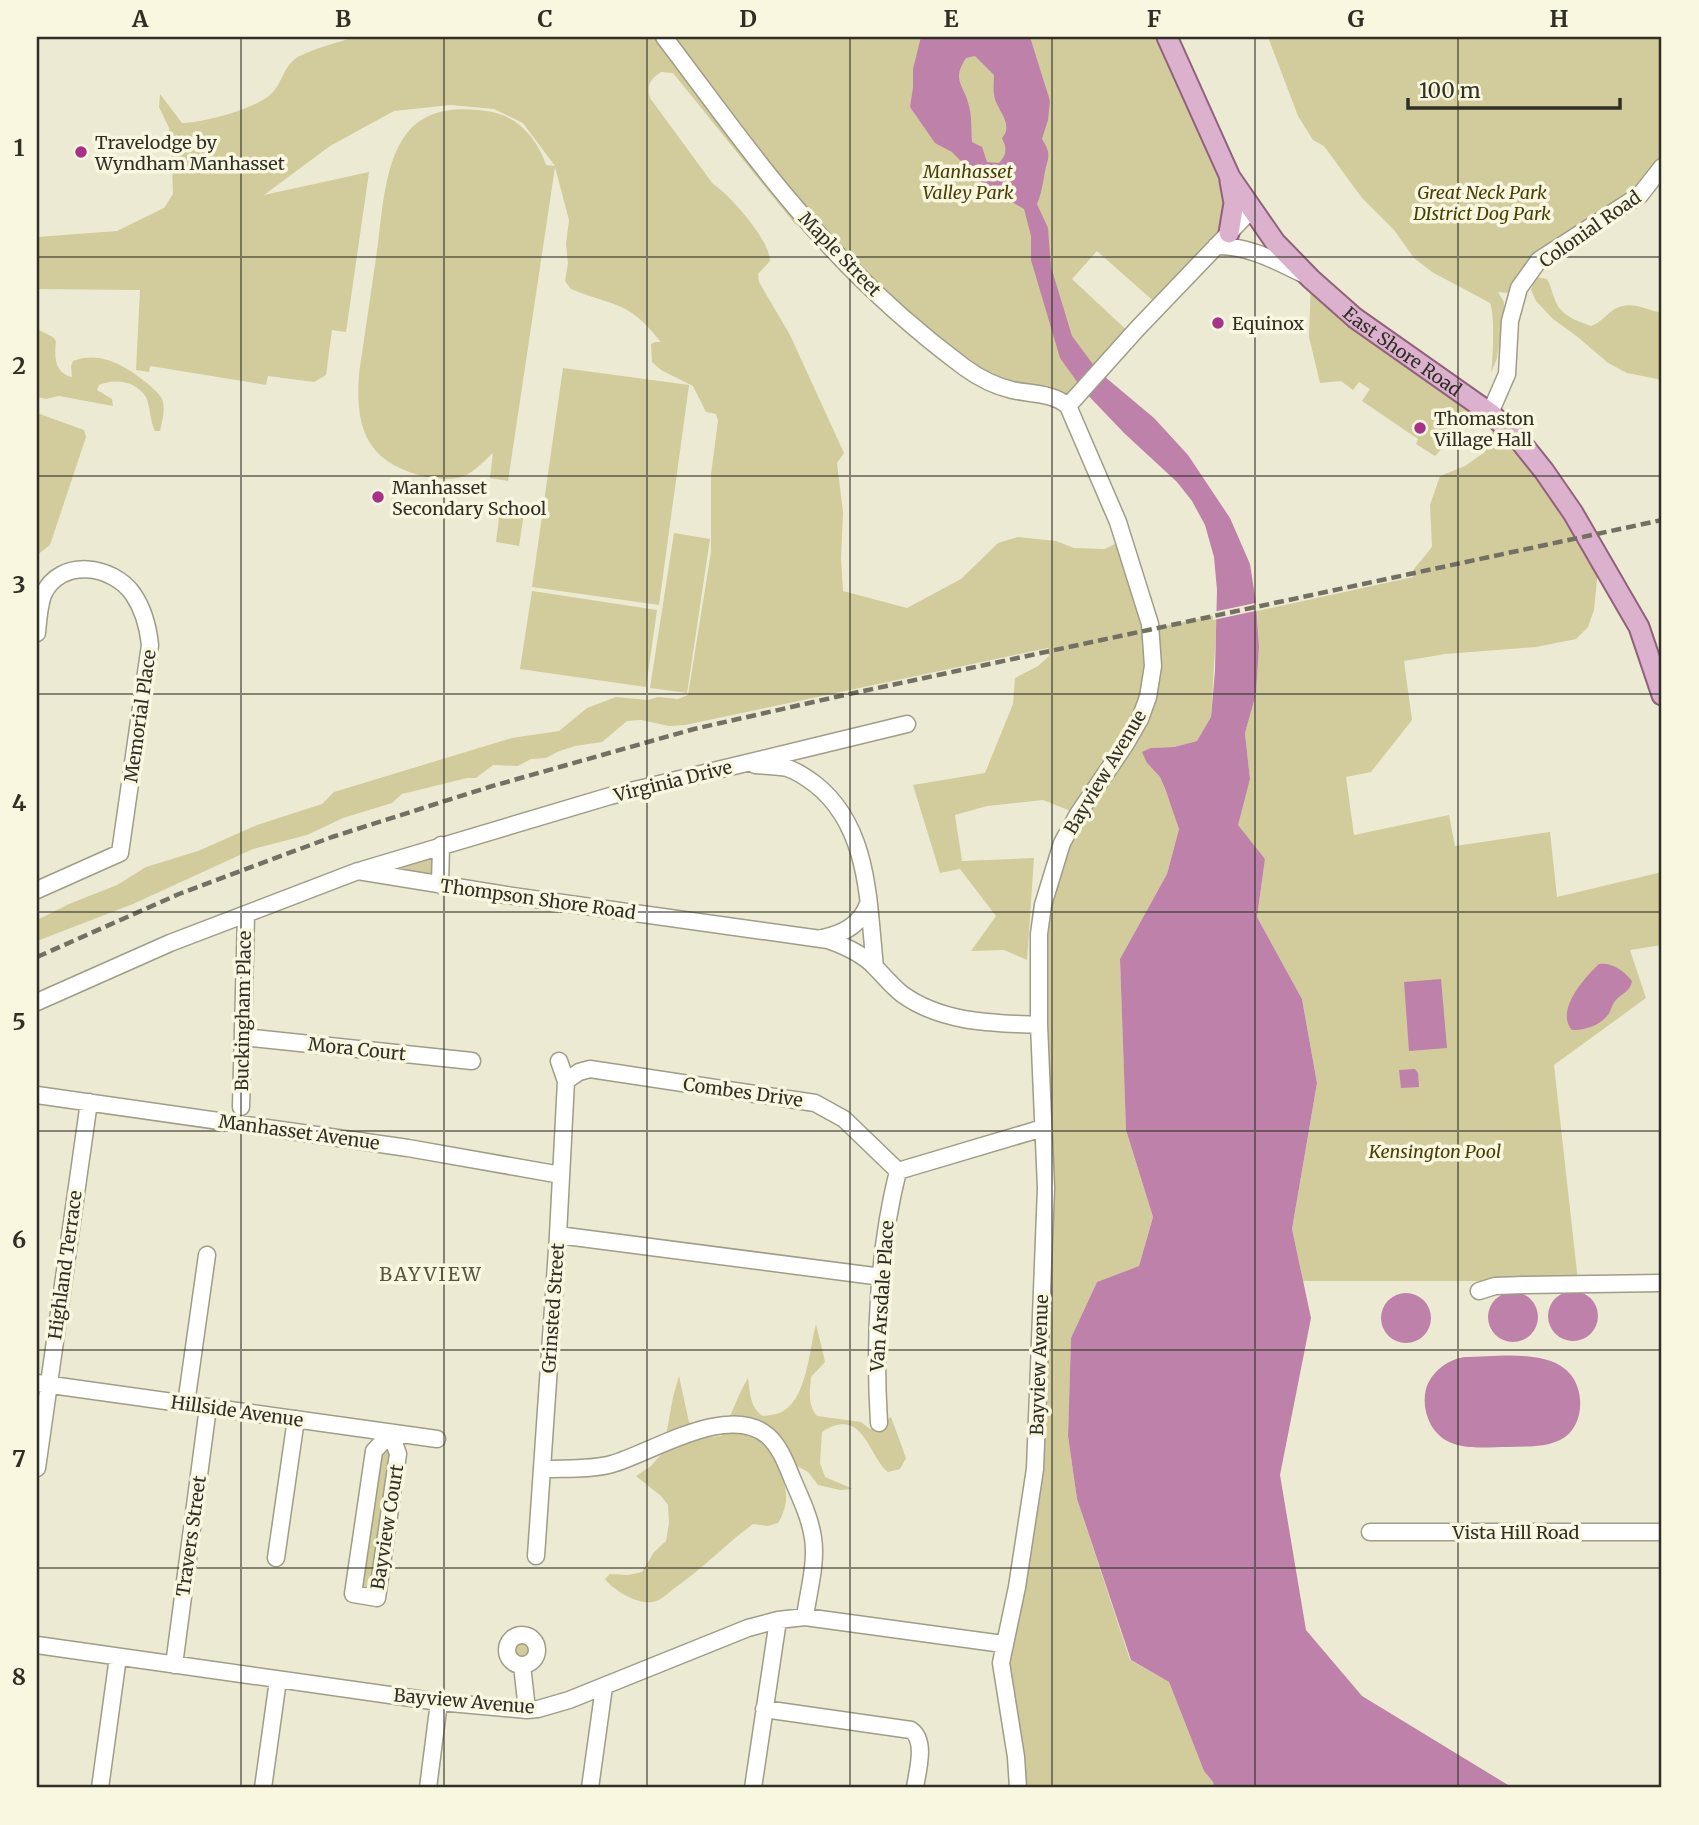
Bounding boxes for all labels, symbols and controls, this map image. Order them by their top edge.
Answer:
text: A [131,4,149,33]
text: B [335,4,351,33]
text: C [537,4,553,33]
text: D [739,4,757,33]
text: E [943,4,959,33]
text: F [1147,4,1161,33]
text: G [1348,4,1365,33]
text: H [1550,4,1569,33]
scale bar [1408,66,1620,110]
text: 100 m [1419,77,1481,104]
place label: Travelodge by Wyndham Manhasset [94,131,285,175]
text: 1 [14,133,25,162]
marker: Travelodge by Wyndham Manhasset [73,144,89,160]
park label: Manhasset Valley Park [922,160,1014,204]
park label: Great Neck Park DIstrict Dog Park [1412,181,1551,225]
street label: Colonial Road [1535,185,1645,273]
street label: Maple Street [794,207,886,301]
street label: East Shore Road [1338,301,1466,401]
place label: Equinox [1232,312,1304,335]
marker: Equinox [1210,315,1226,331]
text: 2 [12,351,26,380]
place label: Thomaston Village Hall [1433,407,1534,451]
marker: Thomaston Village Hall [1412,420,1428,436]
place label: Manhasset Secondary School [392,476,547,520]
marker: Manhasset Secondary School [370,489,386,505]
text: 3 [12,570,26,599]
street label: Memorial Place [119,648,161,784]
street label: Bayview Avenue [1059,706,1151,838]
street label: Virginia Drive [611,755,734,807]
text: 4 [12,788,27,817]
street label: Thompson Shore Road [439,874,637,924]
street label: Buckingham Place [230,931,256,1091]
text: 5 [12,1007,26,1036]
street label: Mora Court [307,1032,407,1066]
street label: Combes Drive [682,1072,804,1112]
street label: Manhasset Avenue [217,1109,381,1155]
park label: Kensington Pool [1368,1140,1501,1163]
street label: Highland Terrace [43,1189,87,1341]
street label: Van Arsdale Place [865,1220,899,1373]
text: 6 [12,1225,26,1254]
street label: Grinsted Street [537,1242,569,1374]
district label: BAYVIEW [379,1262,483,1286]
street label: Bayview Avenue [1025,1294,1053,1436]
street label: Hillside Avenue [169,1390,305,1432]
text: 7 [12,1444,26,1473]
street label: Bayview Court [366,1463,408,1591]
street label: Travers Street [171,1474,211,1598]
street label: Vista Hill Road [1452,1521,1580,1544]
text: 8 [12,1662,26,1691]
street label: Bayview Avenue [393,1683,535,1719]

